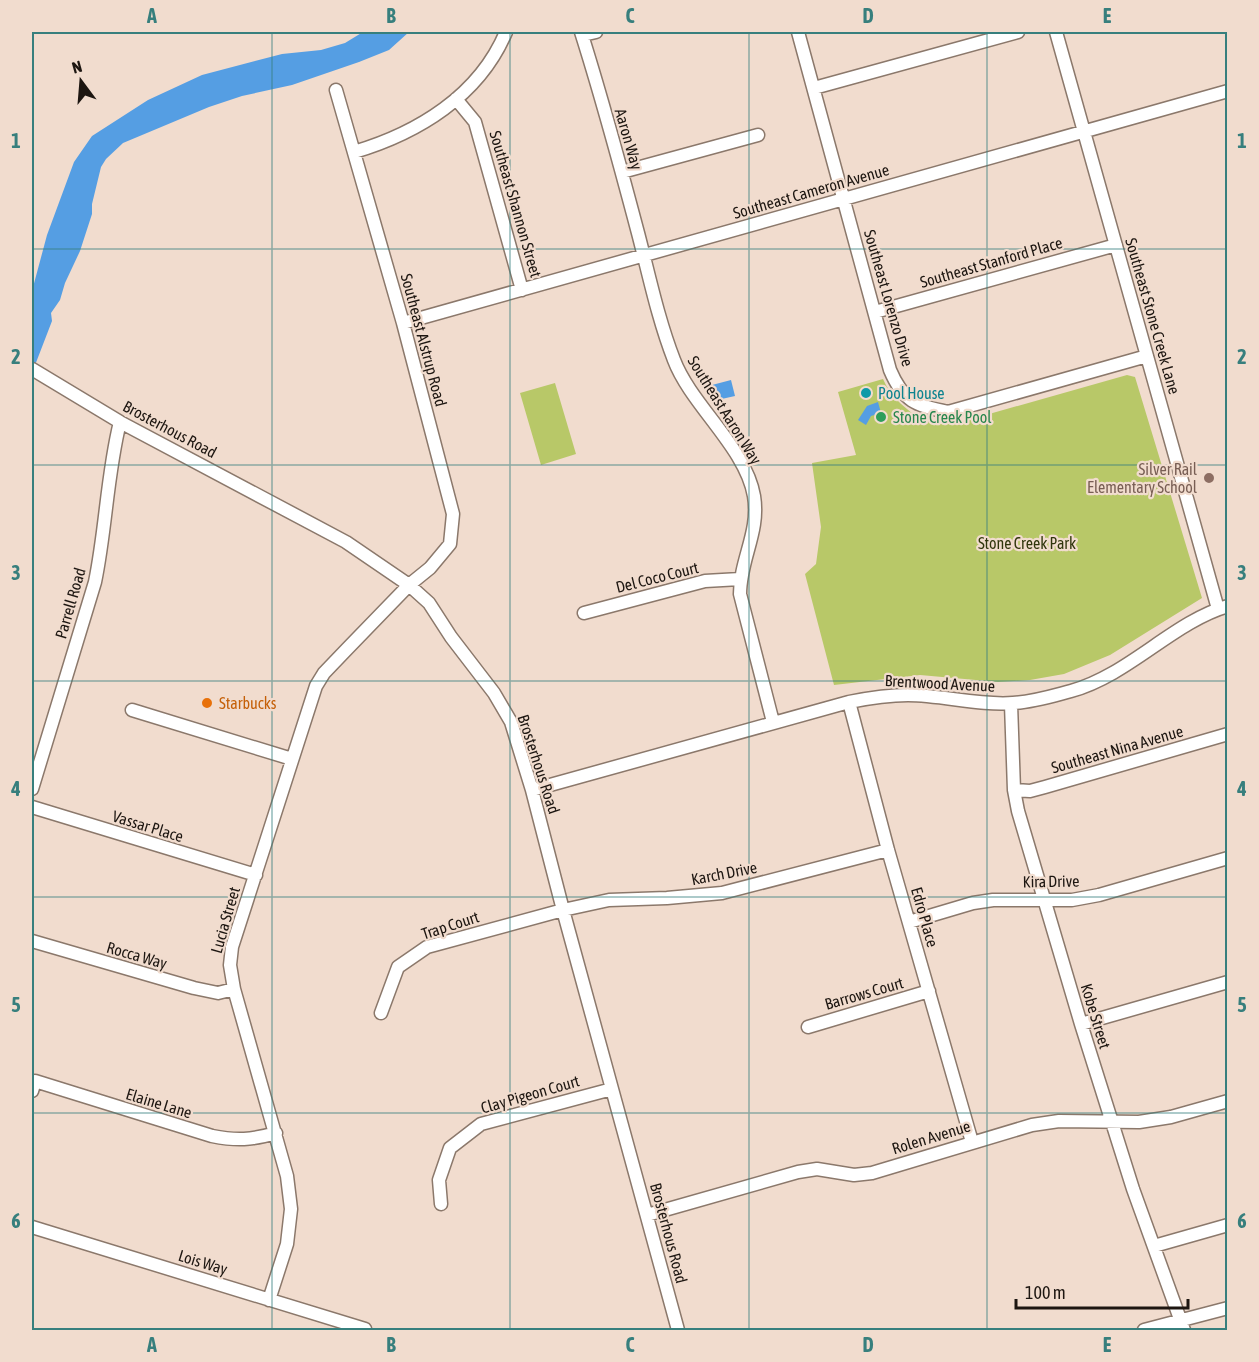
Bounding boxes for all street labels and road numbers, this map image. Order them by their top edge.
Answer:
street label: Aaron Way [611,106,646,172]
street label: Southeast Shannon Street [486,129,546,280]
street label: Southeast Cameron Avenue [731,160,891,222]
street label: Southeast Lorenzo Drive [861,228,917,368]
street label: Southeast Stanford Place [918,233,1064,291]
street label: Southeast Stone Creek Lane [1122,236,1184,396]
street label: Southeast Alstrup Road [397,272,450,409]
street label: Southeast Aaron Way [684,353,766,468]
street label: Brosterhous Road [120,397,220,461]
street label: Del Coco Court [614,558,701,596]
street label: Parrell Road [51,565,89,641]
street label: Brentwood Avenue [884,671,996,695]
street label: Brosterhous Road [514,712,564,816]
street label: Southeast Nina Avenue [1049,722,1185,776]
street label: Vassar Place [110,807,186,845]
street label: Karch Drive [690,858,758,888]
street label: Kira Drive [1023,872,1079,890]
street label: Lucia Street [207,884,243,955]
street label: Edro Place [908,885,942,949]
street label: Trap Court [419,907,482,944]
street label: Rocca Way [104,938,170,973]
street label: Barrows Court [823,973,906,1013]
street label: Kobe Street [1078,981,1115,1051]
street label: Clay Pigeon Court [479,1071,582,1118]
street label: Elaine Lane [124,1084,194,1122]
street label: Rolen Avenue [890,1117,972,1157]
street label: Brosterhous Road [647,1181,691,1285]
street label: Lois Way [176,1246,230,1279]

